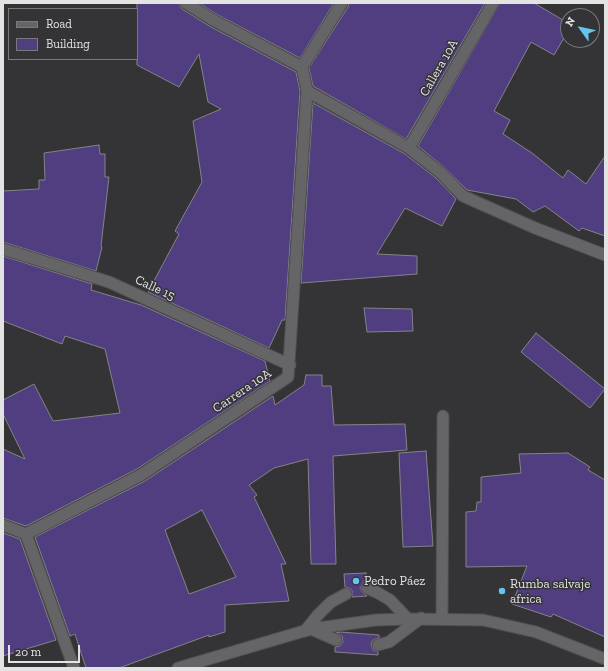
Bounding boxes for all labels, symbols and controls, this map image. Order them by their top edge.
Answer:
legend [8,8,138,60]
north arrow [560,8,600,48]
text: N [563,15,578,29]
text: Road [46,17,72,31]
text: Building [46,37,90,51]
street label: Callera 10A [416,37,462,99]
street label: Calle 15 [133,272,177,304]
street label: Carrera 10A [210,366,274,416]
place label: Pedro Páez [364,573,425,589]
marker: Pedro Páez [351,576,361,586]
place label: Rumba salvaje africa [510,576,590,607]
marker: Rumba salvaje africa [497,586,507,596]
scale bar [10,637,82,663]
text: 20 m [15,645,41,659]

